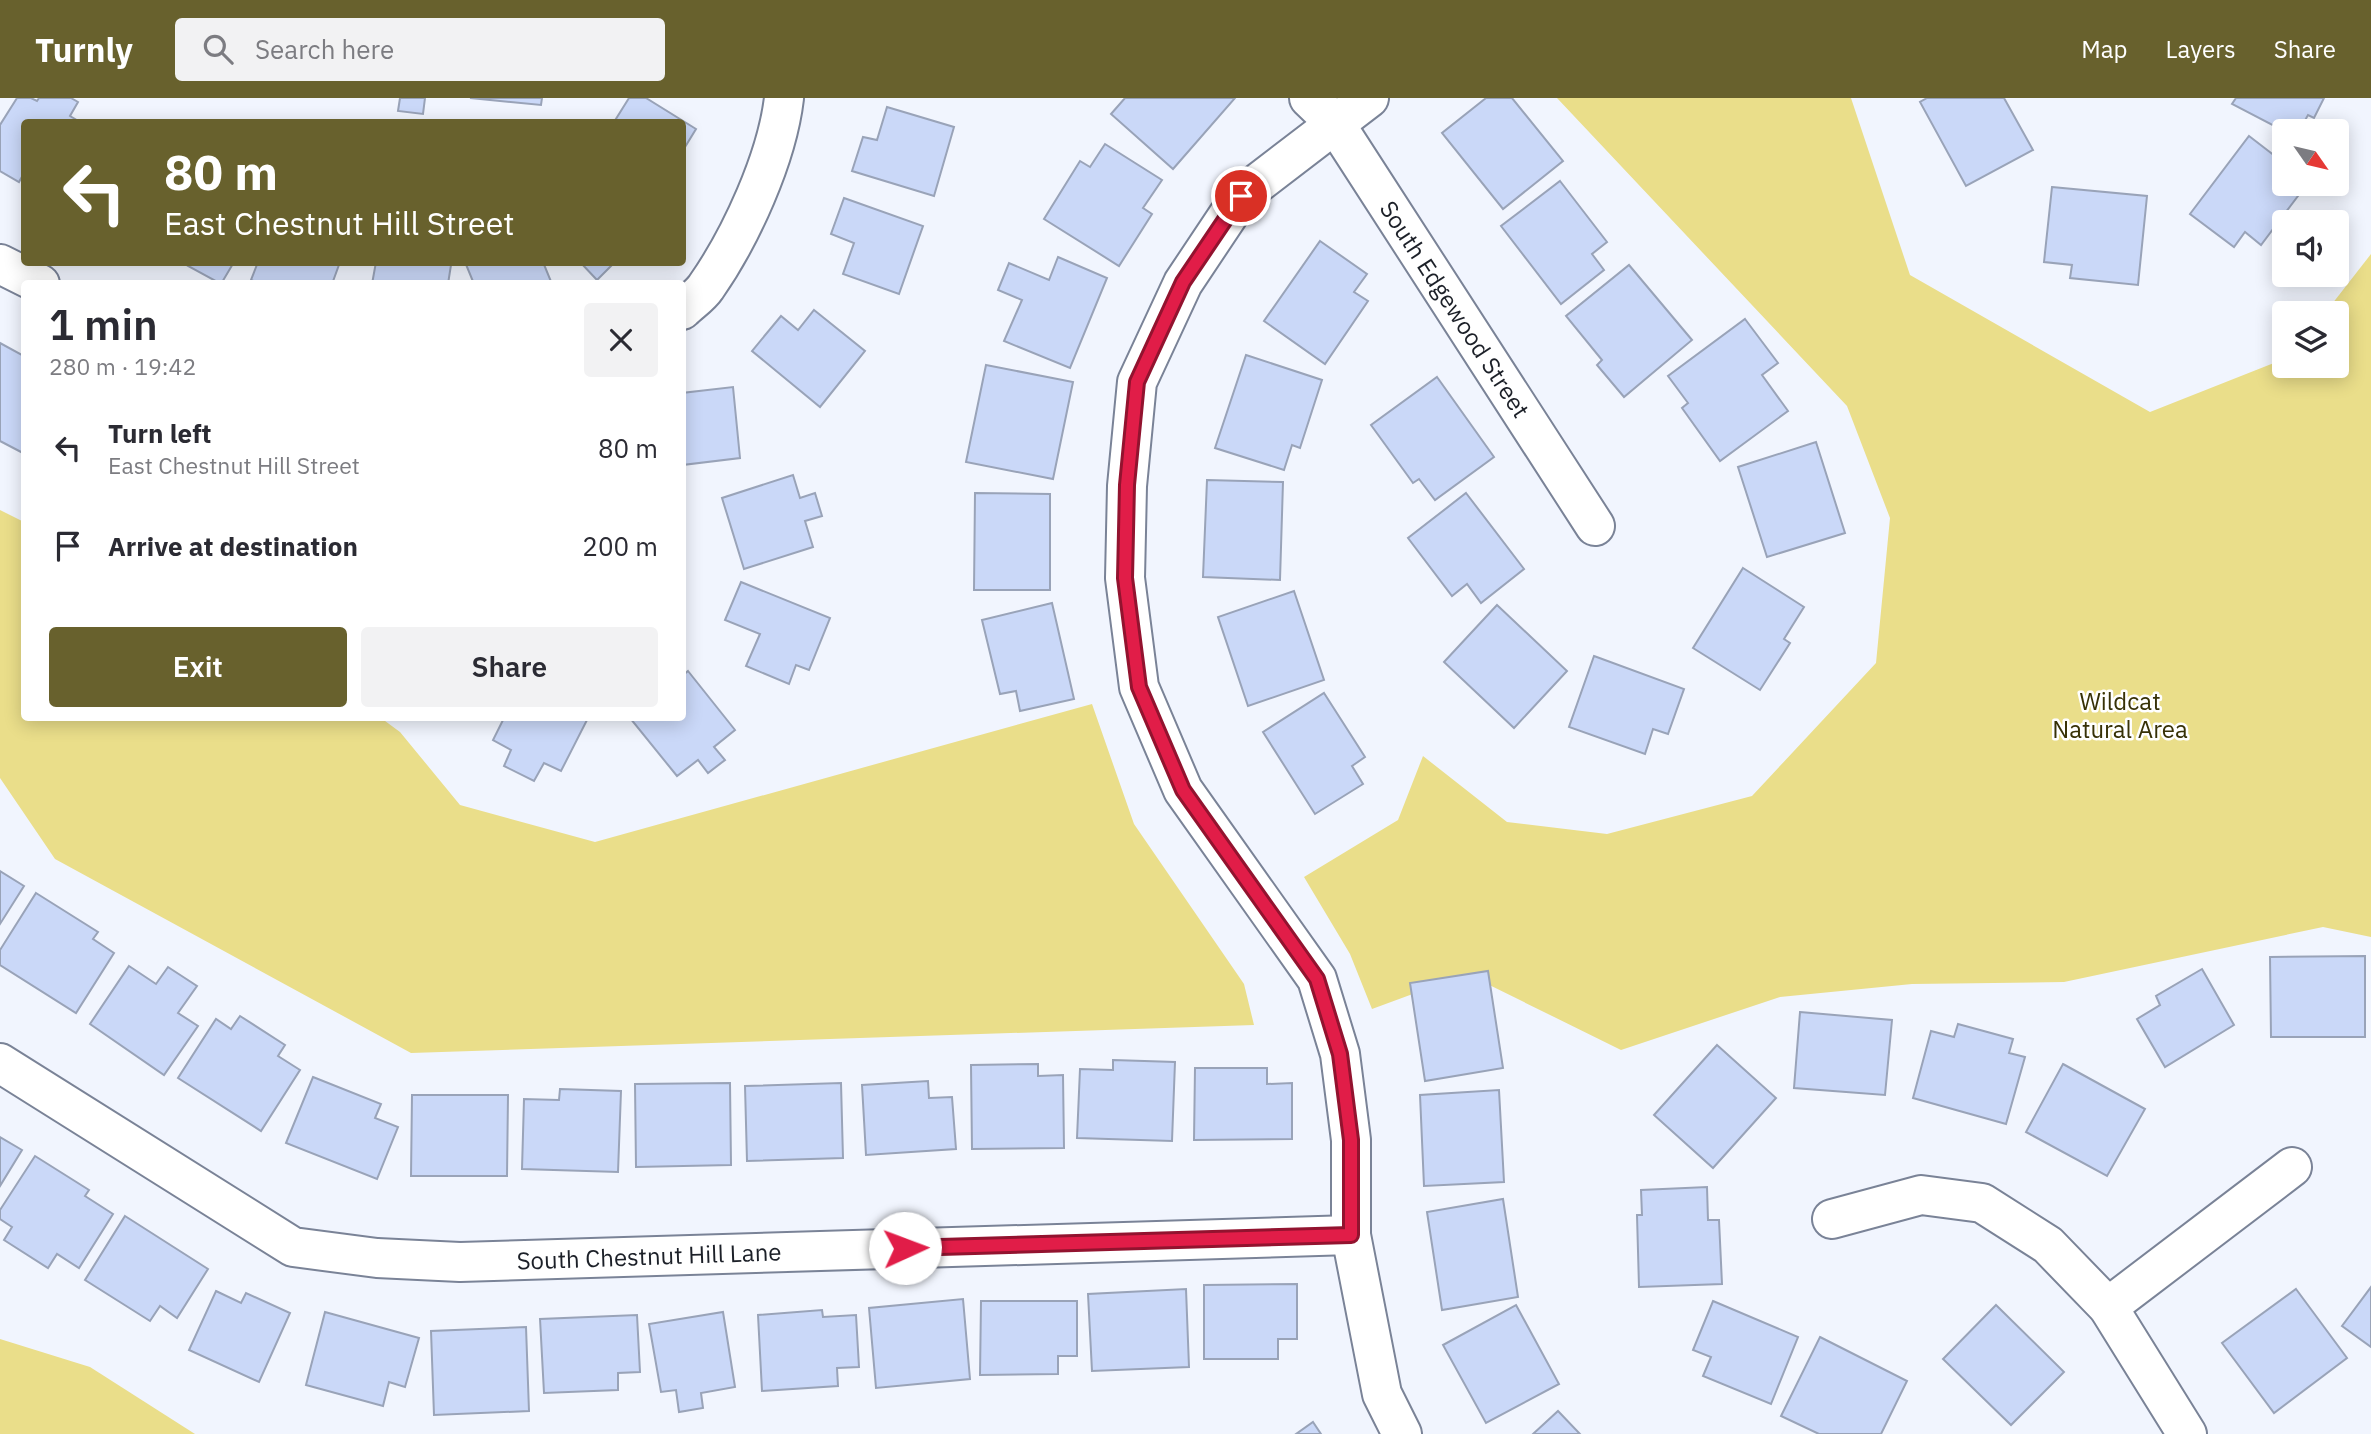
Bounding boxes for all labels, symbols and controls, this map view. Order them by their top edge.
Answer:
search box [175,18,665,81]
text: Turnly [35,28,133,71]
icon: search [199,30,237,68]
text: Search here [255,32,394,66]
text: Map [2081,33,2128,65]
text: Layers [2166,33,2236,65]
text: Share [2274,33,2336,65]
north arrow [2272,119,2348,196]
map controls [2272,119,2349,378]
text: 80 m [164,140,278,203]
icon: left [49,147,140,238]
pin [1211,166,1271,226]
icon: arrive [1222,177,1260,215]
street label: South Edgewood Street [1373,194,1537,424]
text: East Chestnut Hill Street [164,202,514,244]
button: sound [2272,210,2349,287]
text: 1 min [49,297,158,352]
button: layers [2272,301,2349,378]
button: close [584,303,658,377]
text: 280 m · 19:42 [49,351,196,381]
text: Turn left [108,416,211,450]
icon: left [49,429,87,467]
text: 80 m [598,431,658,465]
text: East Chestnut Hill Street [108,450,360,480]
icon: arrive [49,527,87,565]
text: Arrive at destination [108,529,358,563]
text: 200 m [582,529,658,563]
button: Exit [49,627,347,707]
button: Share [361,627,658,707]
park label: Wildcat Natural Area [2052,685,2188,745]
position arrow [868,1211,942,1285]
street label: South Chestnut Hill Lane [516,1235,782,1277]

